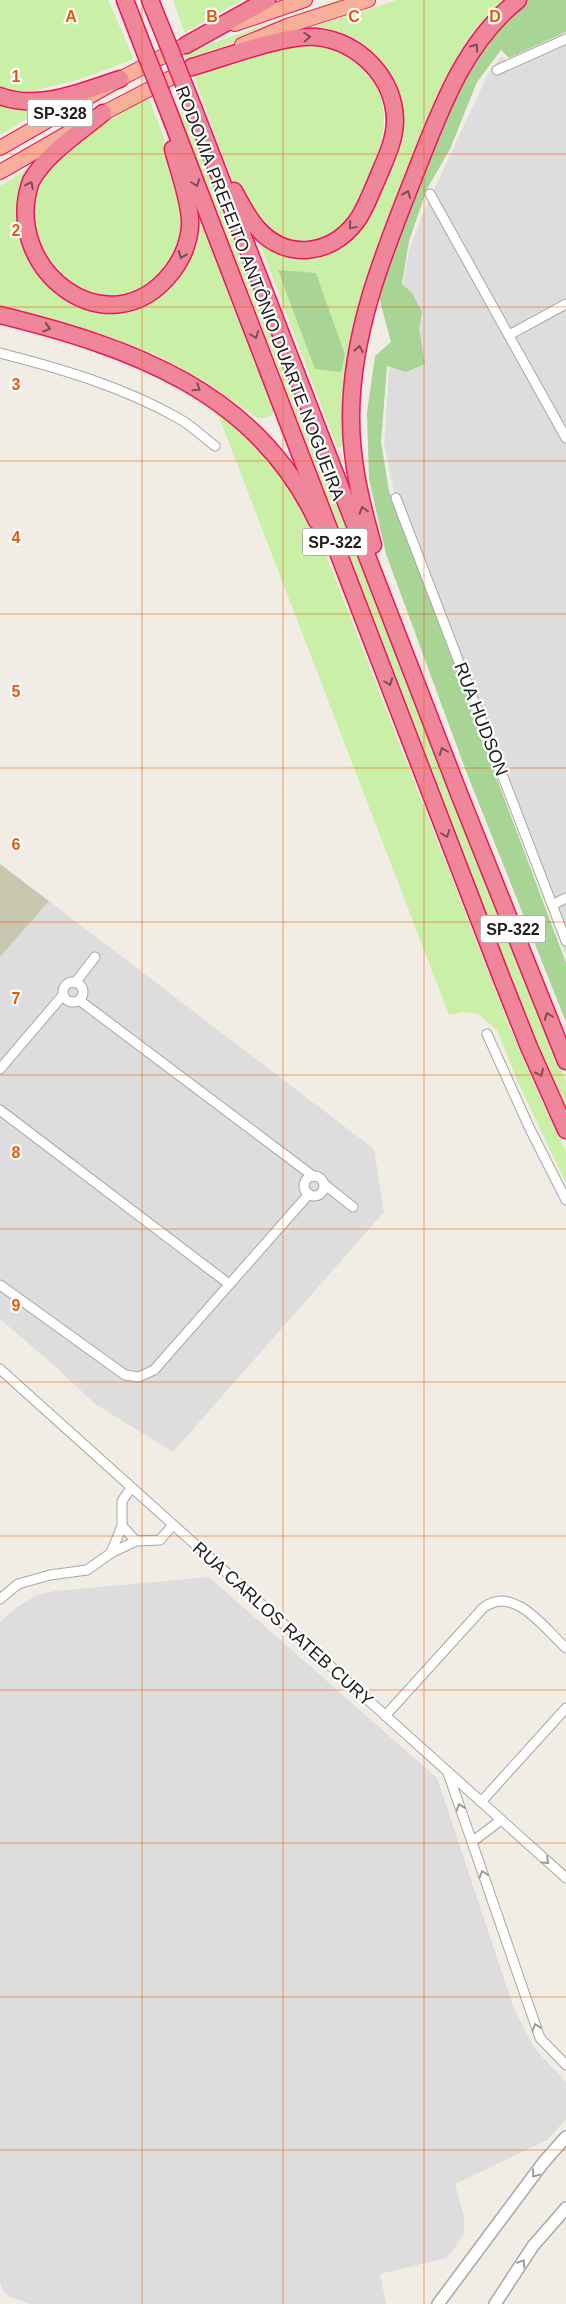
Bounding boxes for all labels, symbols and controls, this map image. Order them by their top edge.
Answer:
text: A [65,8,77,25]
text: B [206,8,218,25]
text: C [348,8,360,25]
text: D [489,8,501,25]
one-way arrow [303,32,311,43]
one-way arrow [469,43,478,53]
text: 1 [12,68,21,85]
street label: RODOVIA PREFEITO ANTÔNIO DUARTE NOGUEIRA [171,83,350,503]
road number: SP-328 [28,100,92,126]
one-way arrow [190,178,200,187]
one-way arrow [24,181,34,190]
one-way arrow [401,190,411,199]
one-way arrow [349,220,358,229]
text: 2 [12,222,21,239]
one-way arrow [178,250,189,259]
one-way arrow [42,322,51,332]
one-way arrow [249,330,259,338]
one-way arrow [354,344,364,353]
text: 3 [12,376,21,393]
one-way arrow [192,381,201,391]
one-way arrow [358,505,369,514]
road number: SP-322 [302,528,368,556]
text: 4 [12,529,21,546]
street label: RUA HUDSON [450,659,512,779]
one-way arrow [383,677,393,686]
text: 5 [12,683,21,700]
one-way arrow [439,747,449,755]
one-way arrow [440,829,450,838]
text: 6 [12,836,21,853]
road number: SP-322 [480,916,546,942]
text: 7 [12,990,21,1007]
one-way arrow [543,1012,554,1021]
one-way arrow [534,1068,545,1077]
text: 8 [12,1144,21,1161]
text: 9 [12,1297,21,1314]
street label: RUA CARLOS RATEB CURY [189,1538,377,1710]
one-way arrow [456,1803,466,1812]
one-way arrow [541,1855,550,1864]
one-way arrow [479,1870,489,1878]
one-way arrow [532,2023,542,2032]
one-way arrow [532,2168,541,2178]
one-way arrow [515,2260,525,2269]

